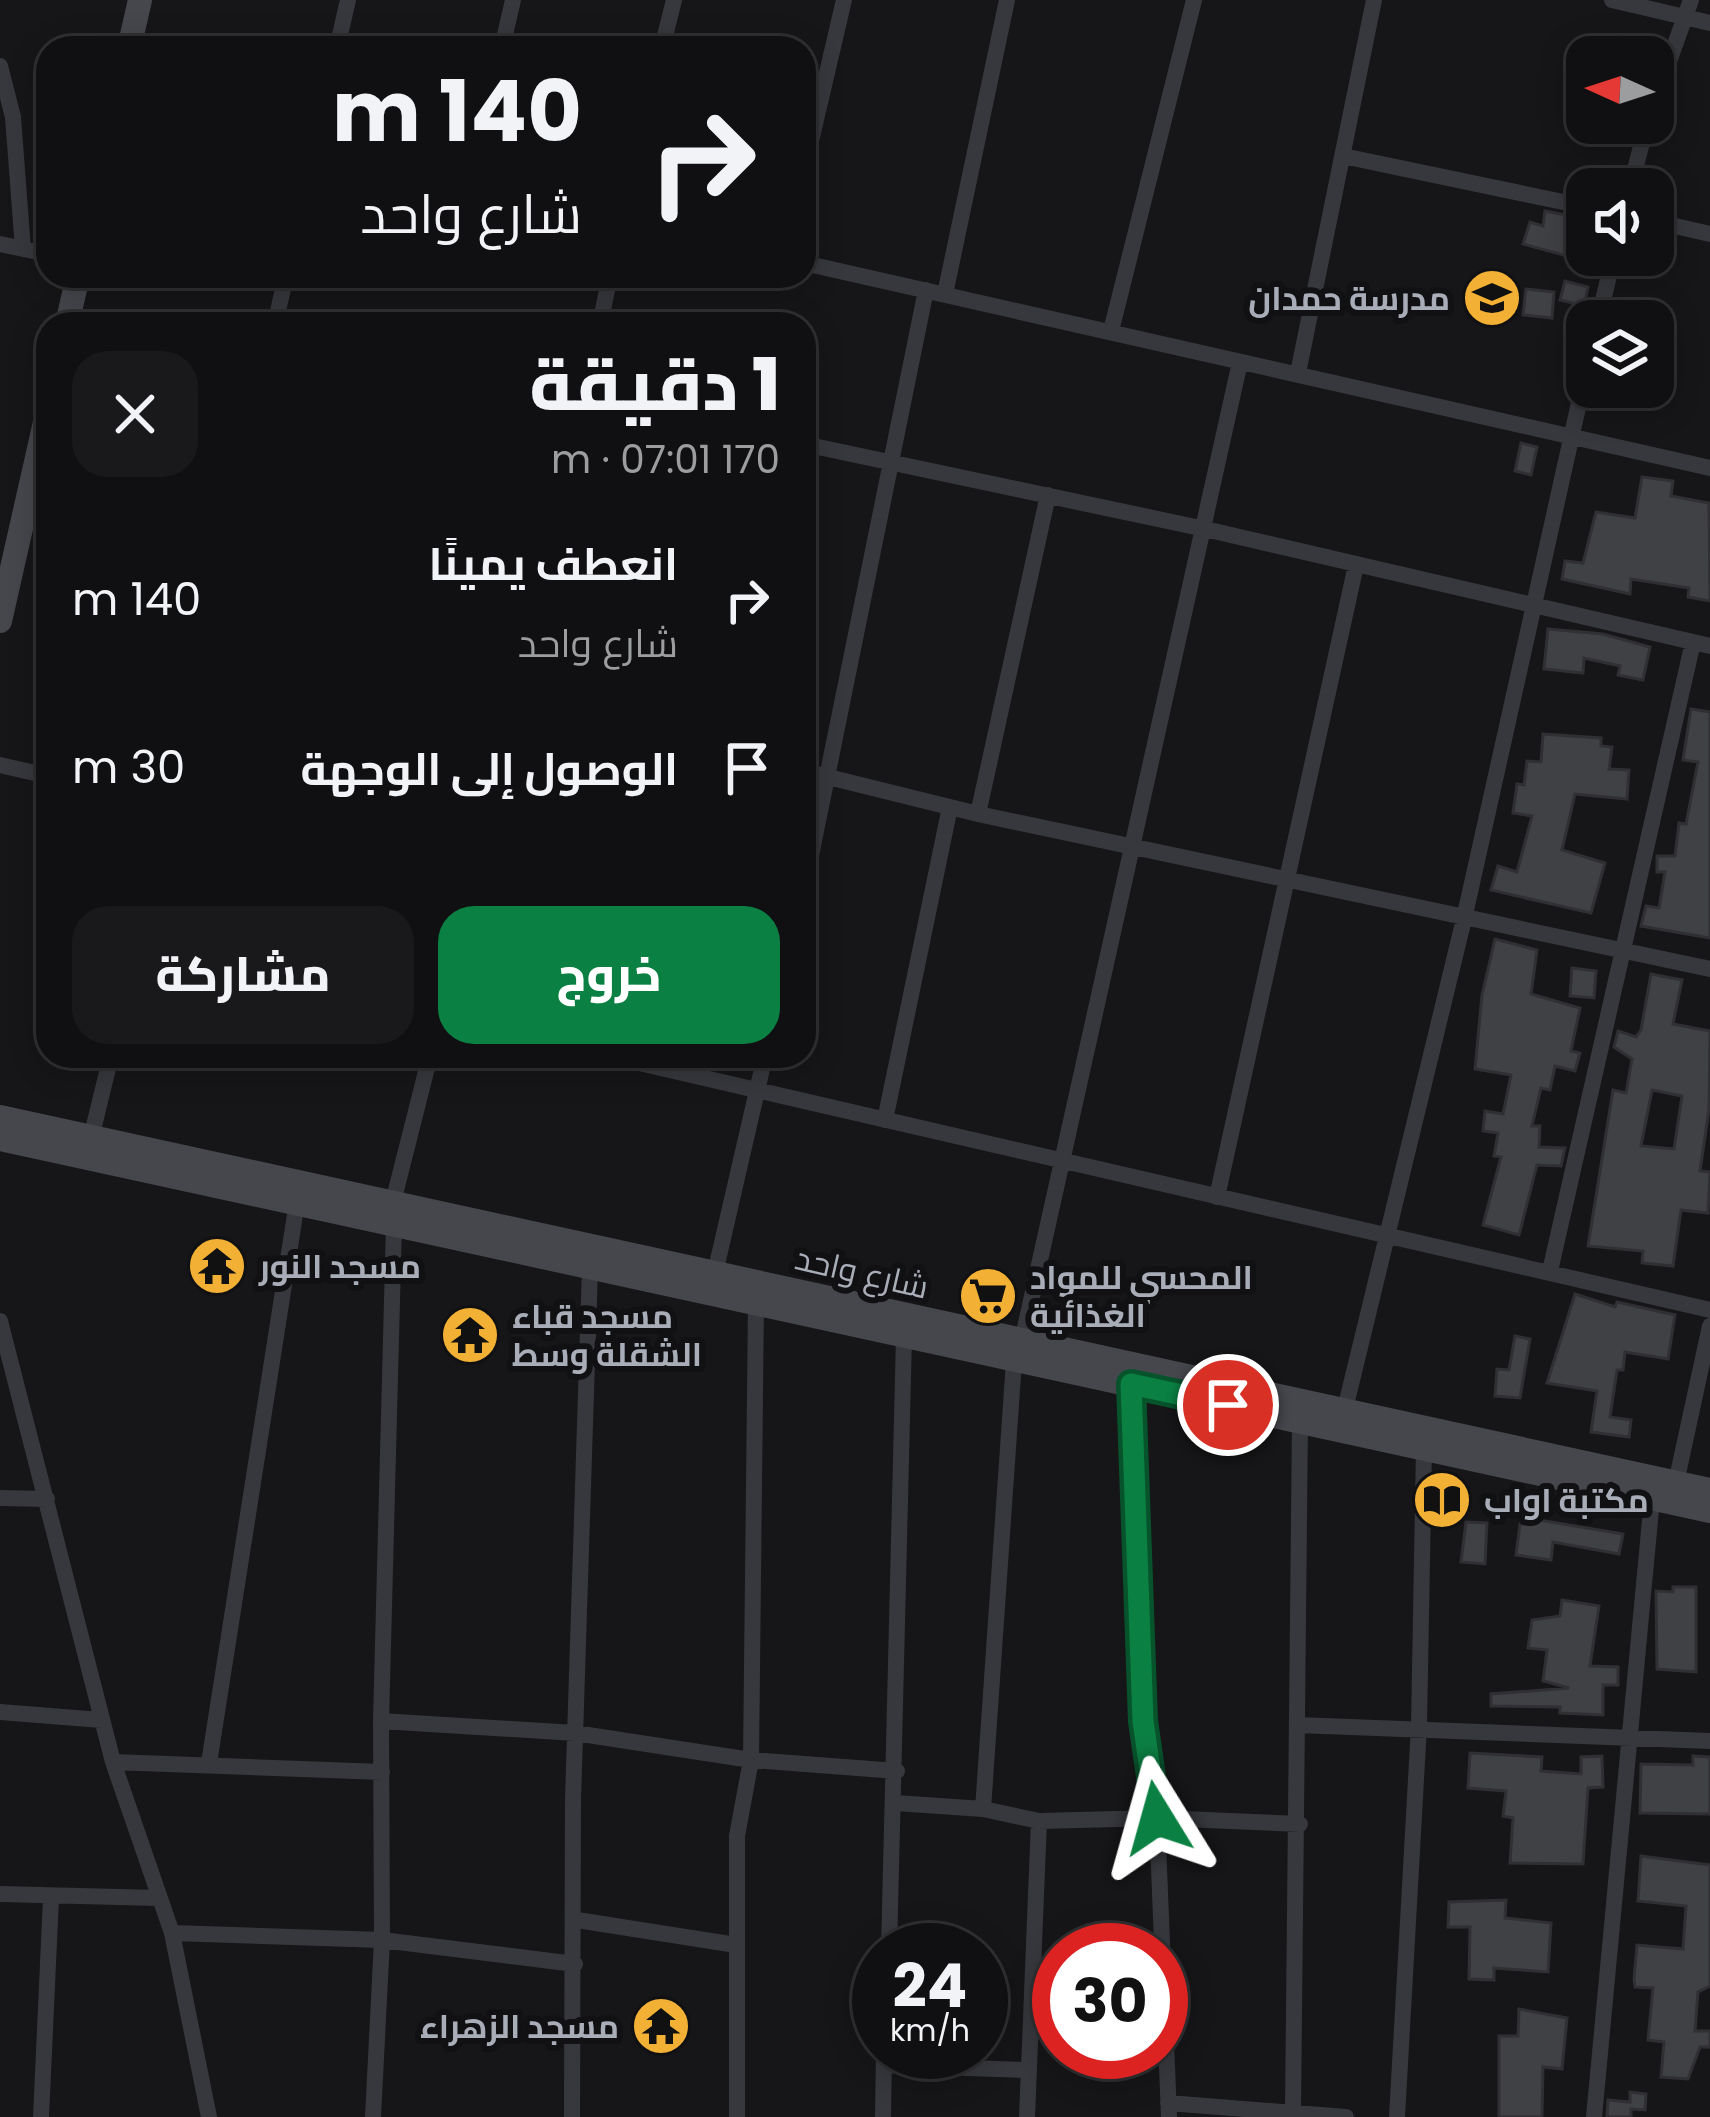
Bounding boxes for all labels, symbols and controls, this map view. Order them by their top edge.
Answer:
north arrow [1566,36,1674,144]
map controls [1566,36,1674,408]
text: 140 m [332,53,582,170]
icon: right [624,84,780,240]
button: sound [1566,168,1674,276]
text: شارع واحد [360,176,582,252]
school or university icon: مدرسة حمدان [1461,267,1523,329]
place label: مدرسة حمدان [1248,275,1450,322]
button: layers [1566,300,1674,408]
text: 1 دقيقة [529,334,780,435]
button: close [72,351,198,477]
text: 170 m · 07:01 [551,432,780,487]
text: انعطف يمينًا [429,533,678,596]
icon: right [714,567,780,633]
text: 140 m [72,568,201,631]
text: شارع واحد [518,616,678,671]
icon: arrive [714,735,780,801]
text: 30 m [72,736,185,799]
text: الوصول إلى الوجهة [300,738,678,801]
button: مشاركة [72,906,414,1044]
button: خروج [438,906,780,1044]
street label: شارع واحد [791,1234,933,1311]
temple icon: مسجد النور [186,1235,248,1297]
place label: مسجد النور [258,1243,421,1290]
place label: المحسي للمواد الغذائية [1030,1254,1253,1339]
supermarket icon: المحسي للمواد الغذائية [957,1265,1019,1327]
place label: مسجد قباء الشقلة وسط [512,1293,702,1378]
temple icon: مسجد قباء الشقلة وسط [439,1304,501,1366]
pin [1177,1354,1279,1456]
icon: arrive [1195,1372,1261,1438]
library icon: مكتبة اواب [1411,1469,1473,1531]
place label: مكتبة اواب [1484,1477,1649,1524]
position arrow [1094,1755,1220,1881]
speed limit sign: 30 [1032,1923,1188,2079]
text: 24 [893,1944,967,2028]
temple icon: مسجد الزهراء [630,1995,692,2057]
place label: مسجد الزهراء [420,2003,619,2050]
text: km/h [890,2009,970,2052]

